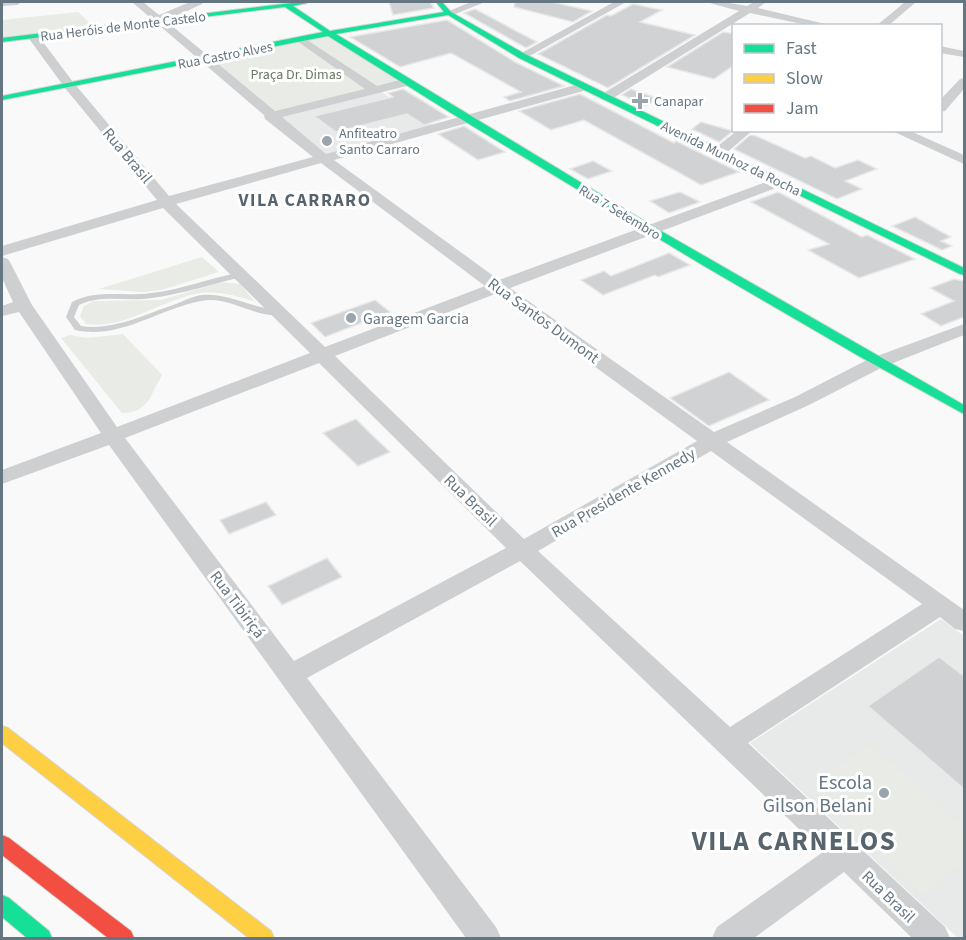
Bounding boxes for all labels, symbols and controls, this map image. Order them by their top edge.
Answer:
street label: Rua Heróis de Monte Castelo [39,7,207,47]
legend [732,24,942,132]
text: Fast [786,36,817,61]
street label: Rua Castro Alves [176,37,275,75]
park label: Praça Dr. Dimas [250,65,342,85]
text: Slow [786,66,823,91]
marker: Canapar [631,92,649,110]
place label: Canapar [654,92,703,112]
text: Jam [786,96,819,121]
street label: Avenida Munhoz da Rocha [657,116,804,201]
street label: Rua Brasil [97,123,157,188]
place label: Anfiteatro Santo Carraro [339,124,420,160]
marker: Anfiteatro Santo Carraro [320,134,334,148]
street label: Rua 7 Setembro [575,180,664,245]
district label: VILA CARRARO [238,188,371,213]
street label: Rua Santos Dumont [483,273,604,369]
place label: Garagem Garcia [363,308,469,330]
marker: Garagem Garcia [344,311,358,325]
street label: Rua Presidente Kennedy [547,442,700,543]
street label: Rua Brasil [439,470,502,532]
street label: Rua Tibiriçá [205,566,270,643]
place label: Escola Gilson Belani [763,769,872,820]
marker: Escola Gilson Belani [877,786,891,800]
district label: VILA CARNELOS [691,822,896,861]
street label: Rua Brasil [857,866,920,928]

